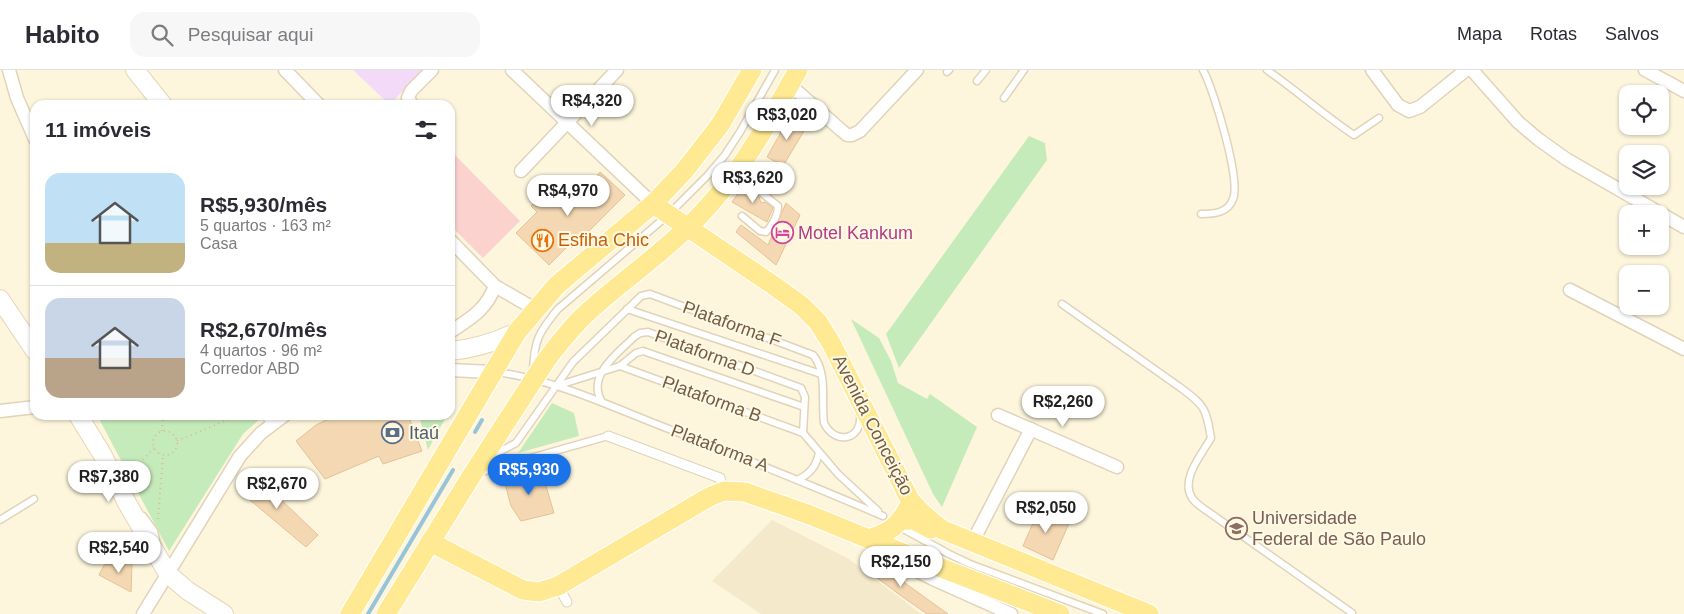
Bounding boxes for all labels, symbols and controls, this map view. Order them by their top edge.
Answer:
search box [130,12,480,57]
text: Habito [25,21,100,48]
icon: search [148,21,176,49]
text: Pesquisar aqui [188,24,313,45]
text: Mapa [1457,24,1502,44]
text: Rotas [1530,24,1577,44]
text: Salvos [1605,24,1659,44]
pin: R$4,320 [546,85,638,127]
map controls [1619,85,1669,315]
button: locate [1619,85,1669,135]
text: R$4,320 [562,92,622,109]
pin: R$3,020 [741,98,833,141]
text: R$3,020 [757,106,817,123]
icon: filters [412,116,440,144]
text: 11 imóveis [45,118,151,141]
button: layers [1619,145,1669,195]
pin: R$3,620 [707,162,799,204]
text: R$3,620 [723,169,783,186]
pin: R$4,970 [522,174,614,217]
text: R$4,970 [538,182,598,199]
icon: home [85,193,145,253]
text: R$5,930/mês [200,193,327,216]
button: + [1619,205,1669,255]
text: 5 quartos · 163 m² [200,217,331,234]
hotel icon: Motel Kankum [770,221,794,245]
place label: Motel Kankum [798,223,913,243]
restaurant icon: Esfiha Chic [530,228,554,252]
place label: Esfiha Chic [558,230,649,250]
text: Casa [200,235,237,252]
button: − [1619,265,1669,315]
street label: Plataforma F [680,297,784,351]
icon: home [85,318,145,378]
text: R$2,670/mês [200,318,327,341]
street label: Plataforma D [652,326,758,380]
text: 4 quartos · 96 m² [200,342,322,359]
street label: Avenida Conceição [829,352,917,498]
text: Corredor ABD [200,360,300,377]
street label: Plataforma B [660,372,764,426]
pin: R$2,260 [1017,386,1109,428]
text: R$2,260 [1033,393,1093,410]
street label: Plataforma A [668,420,772,476]
bank icon: Itaú [381,421,405,445]
place label: Itaú [409,423,439,443]
pin: R$5,930 [483,454,575,496]
pin: R$7,380 [63,460,155,503]
text: R$5,930 [499,461,559,478]
text: R$7,380 [79,468,139,485]
pin: R$2,670 [231,468,323,510]
text: R$2,670 [247,475,307,492]
pin: R$2,050 [1000,492,1092,534]
text: R$2,050 [1016,499,1076,516]
place label: Universidade Federal de São Paulo [1252,508,1426,549]
school or university icon: Universidade Federal de São Paulo [1224,516,1248,540]
pin: R$2,540 [73,532,165,574]
text: R$2,540 [89,539,149,556]
pin: R$2,150 [855,546,947,588]
text: R$2,150 [871,553,931,570]

